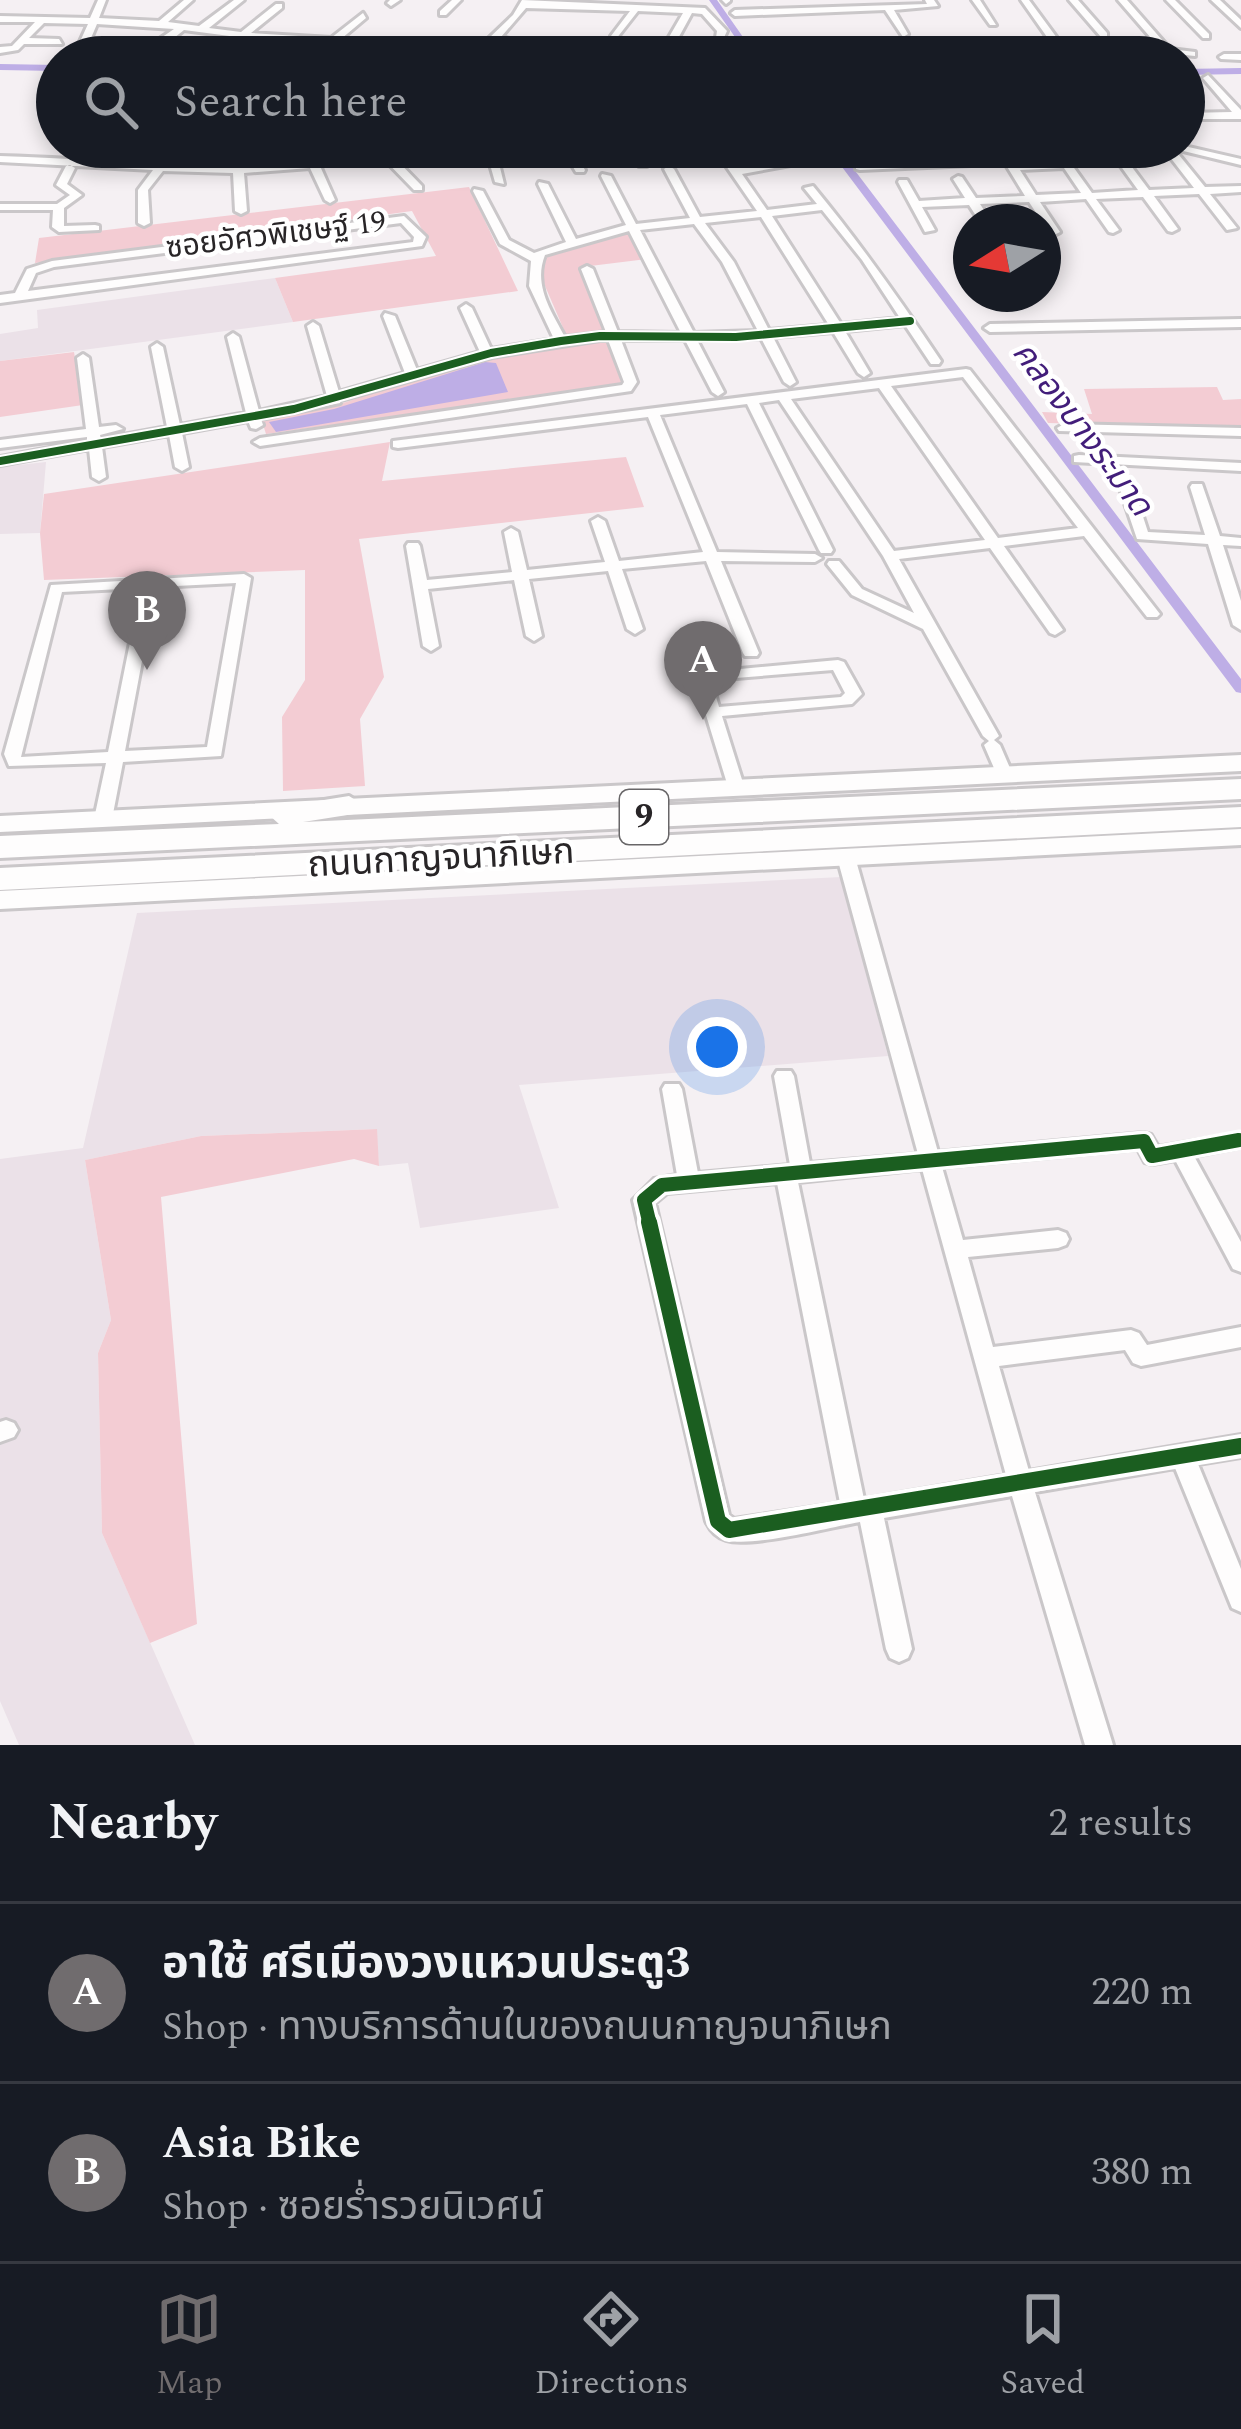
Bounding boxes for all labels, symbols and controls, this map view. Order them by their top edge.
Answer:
search box [36,36,1205,168]
text: Search here [174,68,407,137]
icon: search [78,69,144,135]
street label: ซอยอัศวพิเชษฐ์ 19 [163,199,389,271]
north arrow [953,204,1061,312]
water label: คลองบางระมาด [999,331,1166,528]
pin: B [108,571,186,670]
pin: A [664,621,742,720]
road number: 9 [620,790,668,844]
street label: ถนนกาญจนาภิเษก [306,825,576,893]
your location [687,1017,747,1077]
text: Nearby [48,1784,217,1862]
text: 2 results [1049,1794,1193,1853]
text: อาใช้ ศรีเมืองวงแหวนประตู3 [162,1929,691,1998]
text: A [72,1963,102,2022]
text: 220 m [1091,1963,1193,2022]
text: Shop · ทางบริการด้านในของถนนกาญจนาภิเษก [162,1998,892,2057]
text: Asia Bike [162,2109,361,2178]
text: B [73,2143,101,2202]
text: 380 m [1091,2143,1193,2202]
text: Shop · ซอยร่ำรวยนิเวศน์ [162,2178,544,2237]
tab: Map [156,2286,222,2408]
tab: Directions [534,2286,688,2408]
tab: Saved [1000,2286,1085,2408]

